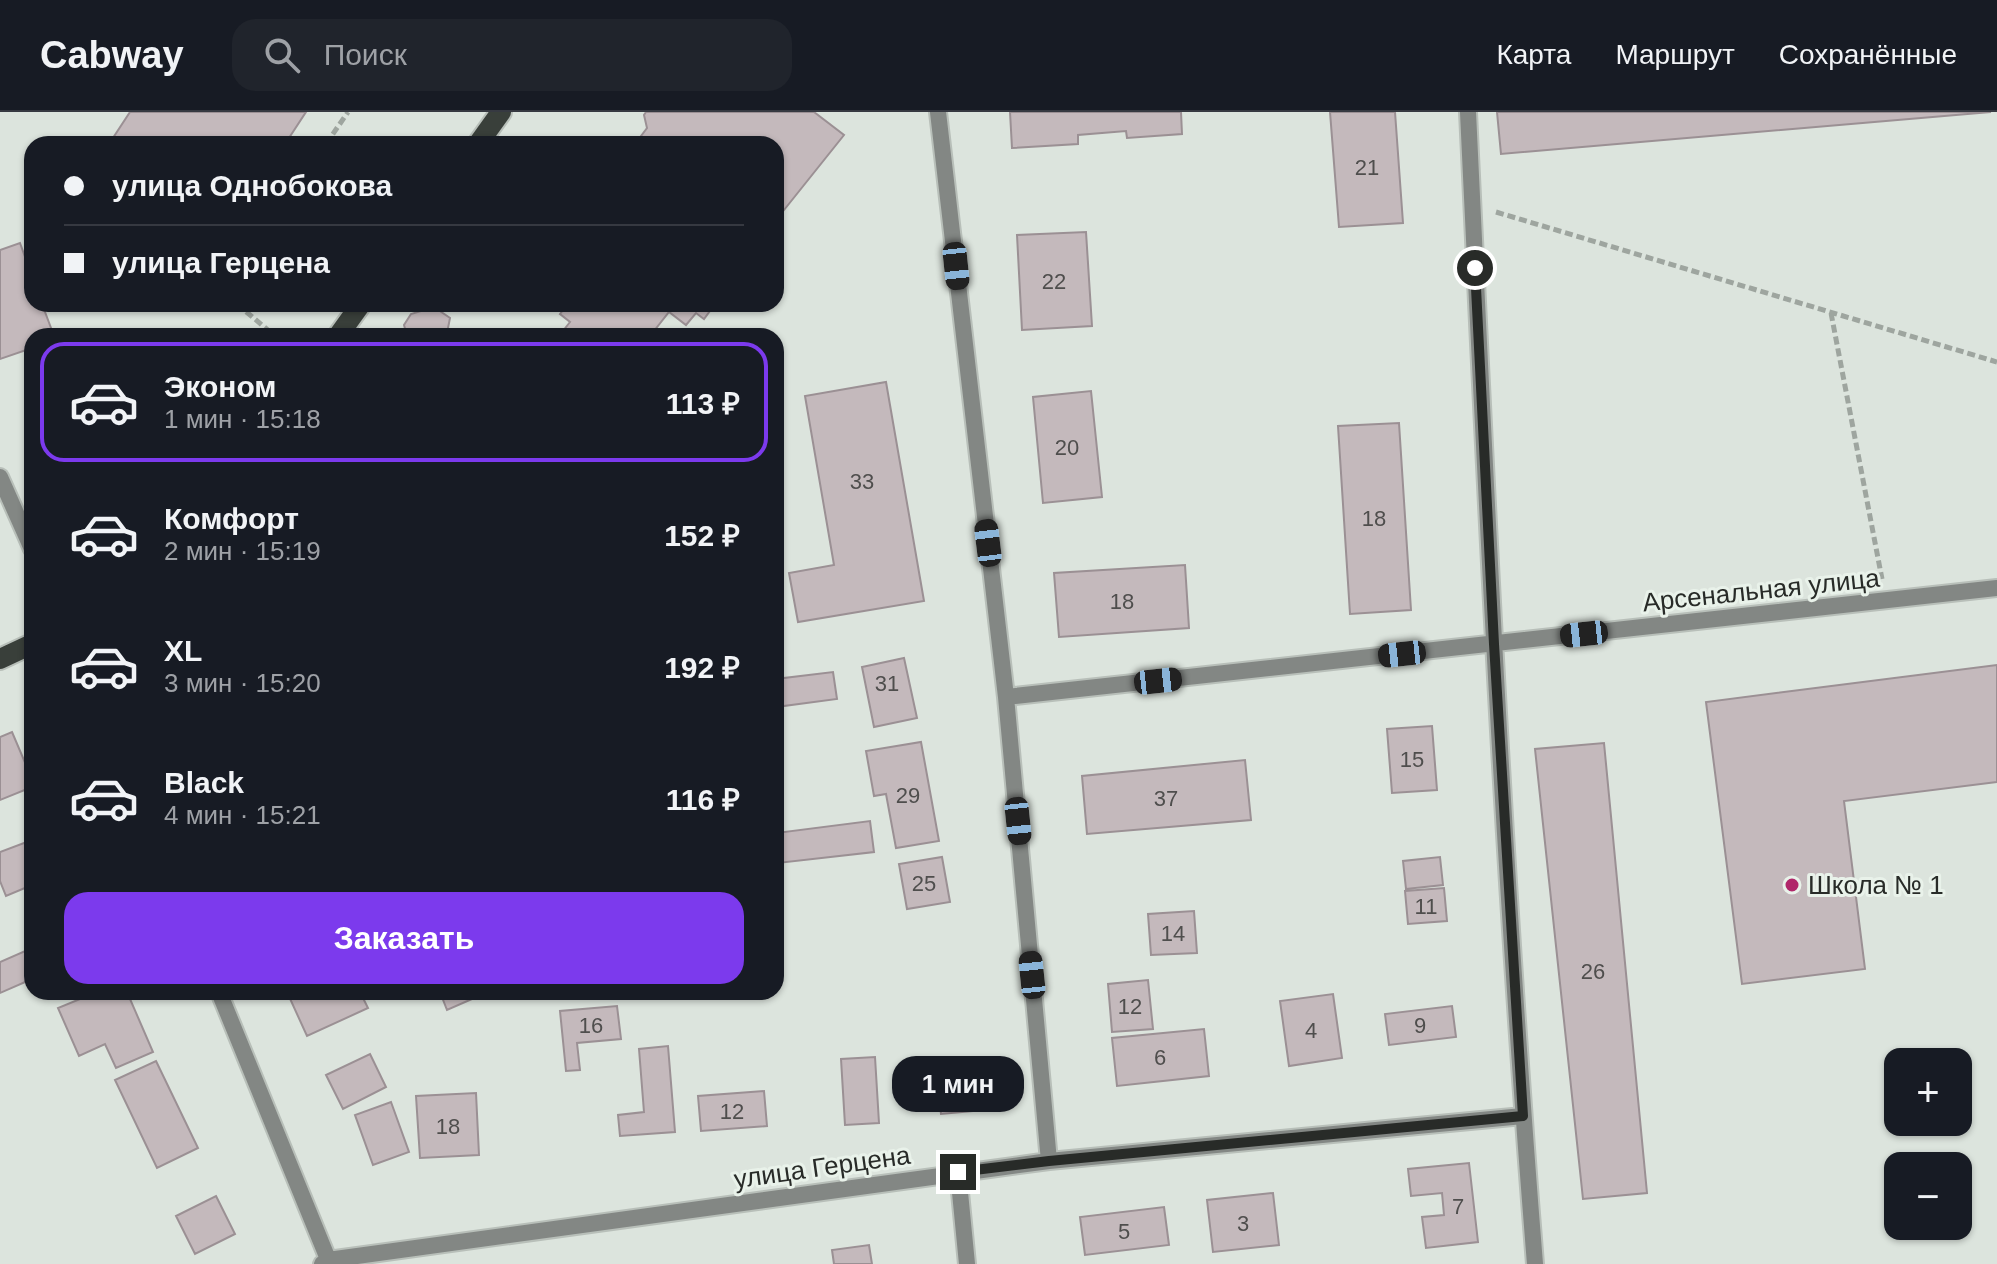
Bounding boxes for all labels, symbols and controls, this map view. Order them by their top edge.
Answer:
search box [232,19,792,91]
icon: search [260,33,304,77]
text: Cabway [40,34,184,76]
text: Поиск [324,38,407,71]
text: Карта [1496,39,1571,70]
text: Маршрут [1615,39,1735,70]
text: Сохранённые [1779,39,1957,70]
house number: 21 [1355,155,1379,180]
text: улица Однобокова [112,169,392,202]
car [942,241,970,291]
text: улица Герцена [112,246,330,279]
route start [1457,250,1493,286]
house number: 22 [1042,269,1066,294]
icon: car [68,366,140,438]
text: Эконом [164,370,277,403]
text: 113 ₽ [666,387,740,420]
text: 1 мин · 15:18 [164,404,321,434]
house number: 20 [1055,435,1079,460]
house number: 33 [850,469,874,494]
icon: car [68,498,140,570]
text: Комфорт [164,502,299,535]
house number: 18 [1362,506,1386,531]
car [973,518,1003,568]
text: 152 ₽ [664,519,740,552]
text: 2 мин · 15:19 [164,536,321,566]
street label: Арсенальная улица [1641,563,1882,617]
house number: 18 [1110,589,1134,614]
car [1559,620,1609,648]
icon: car [68,630,140,702]
text: XL [164,634,202,667]
car [1377,640,1427,668]
text: 192 ₽ [664,651,740,684]
car [1133,667,1183,695]
text: 3 мин · 15:20 [164,668,321,698]
house number: 31 [875,671,899,696]
house number: 15 [1400,747,1424,772]
icon: car [68,762,140,834]
text: Black [164,766,244,799]
text: 116 ₽ [666,783,740,816]
house number: 29 [896,783,920,808]
house number: 37 [1154,786,1178,811]
car [1004,796,1032,846]
text: 4 мин · 15:21 [164,800,321,830]
place label: Школа № 1 [1808,870,1944,900]
house number: 25 [912,871,936,896]
marker: Школа № 1 [1783,876,1801,894]
button: Заказать [64,892,744,984]
house number: 11 [1415,894,1437,919]
house number: 14 [1161,921,1185,946]
car [1018,950,1046,1000]
house number: 26 [1581,959,1605,984]
house number: 12 [1118,994,1142,1019]
house number: 16 [579,1013,603,1038]
house number: 9 [1414,1013,1426,1038]
house number: 4 [1305,1018,1317,1043]
house number: 6 [1154,1045,1166,1070]
map controls [1884,1048,1972,1240]
button: + [1884,1048,1972,1136]
callout: 1 мин [892,1056,1024,1112]
text: 1 мин [922,1069,994,1099]
house number: 12 [720,1099,744,1124]
house number: 18 [436,1114,460,1139]
street label: улица Герцена [732,1140,913,1194]
button: − [1884,1152,1972,1240]
route end [940,1154,976,1190]
house number: 7 [1452,1194,1464,1219]
house number: 3 [1237,1211,1249,1236]
house number: 5 [1118,1219,1130,1244]

